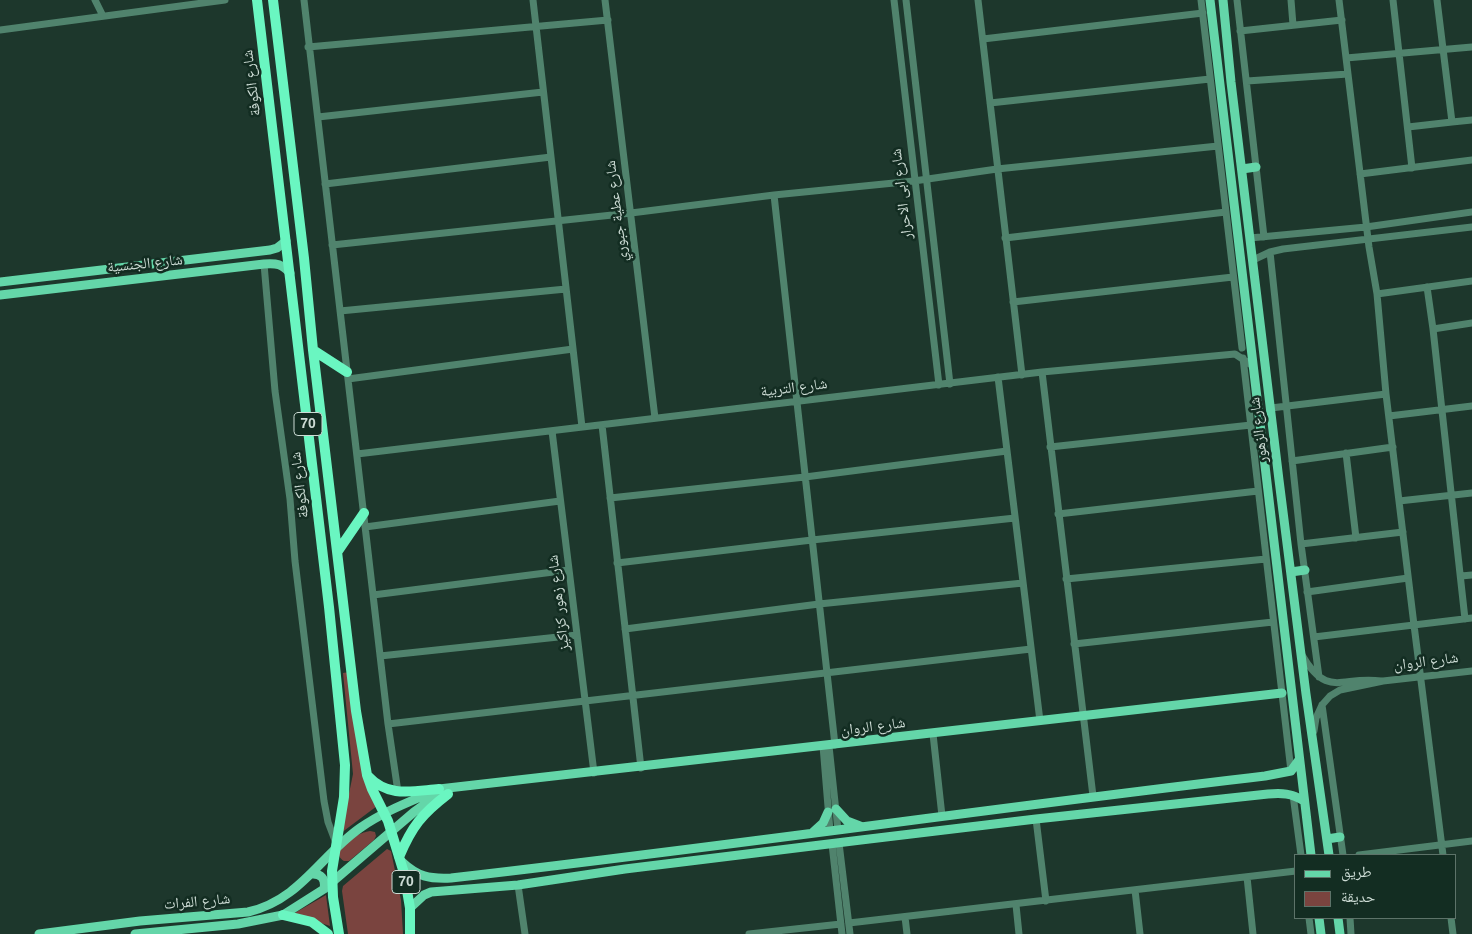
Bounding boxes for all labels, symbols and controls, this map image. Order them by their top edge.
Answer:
street label: شارع الكوفة [239,49,265,117]
street label: شارع ابی الاحرار [888,148,916,240]
street label: شارع عطية جبوري [602,159,632,263]
street label: شارع الجنسية [106,251,184,277]
street label: شارع التربية [760,375,828,401]
street label: شارع الزهور [1246,396,1272,464]
road number: 70 [294,412,322,436]
street label: شارع الكوفة [287,451,313,519]
street label: شارع زهور كزاكيز [544,554,574,652]
street label: شارع الروان [1393,649,1459,675]
street label: شارع الروان [840,714,906,740]
legend [1294,854,1457,919]
text: طريق [1341,863,1372,880]
road number: 70 [392,870,420,894]
text: حديقة [1341,888,1375,905]
street label: شارع الفرات [163,890,231,914]

